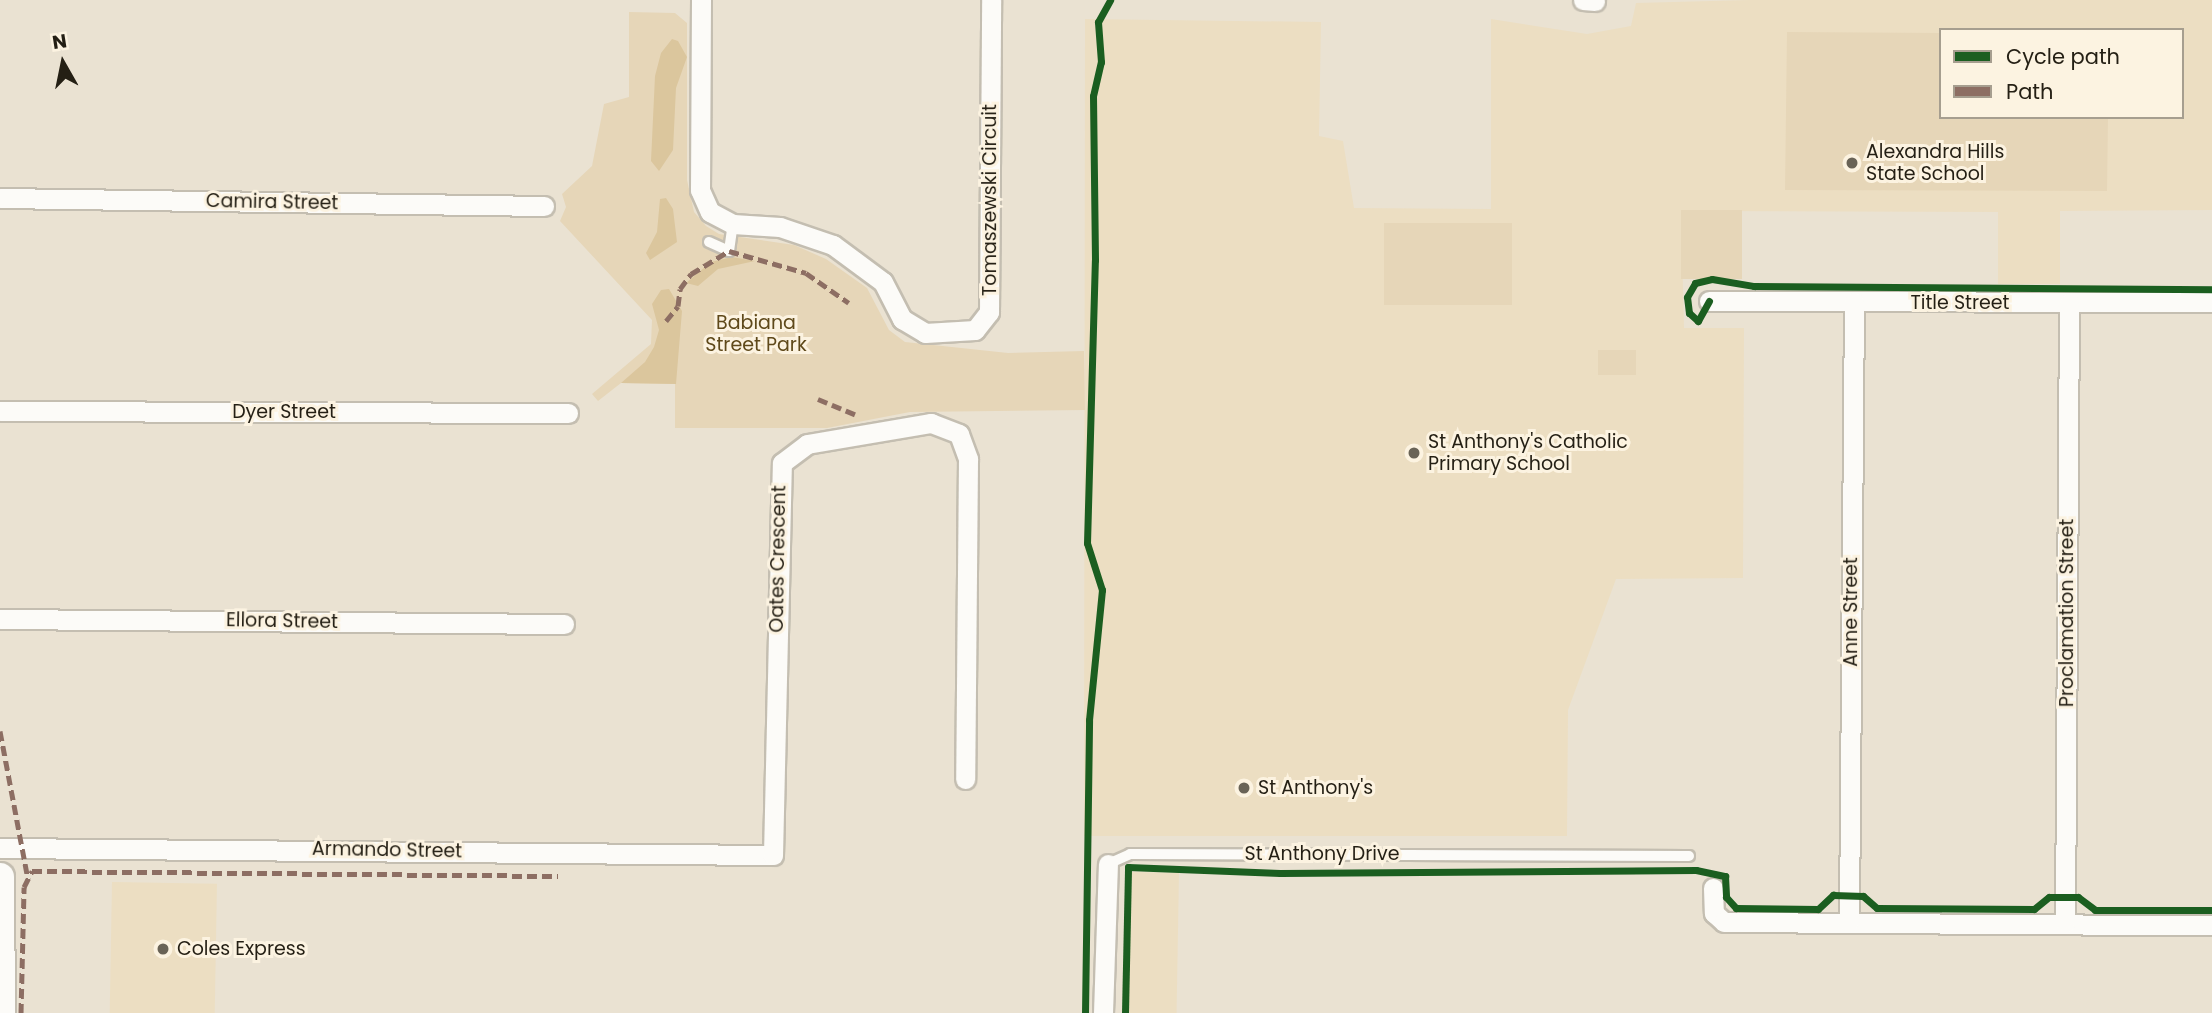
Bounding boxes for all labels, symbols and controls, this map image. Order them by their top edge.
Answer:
text: N [50,27,69,56]
north arrow [28,28,98,98]
legend [1939,28,2184,119]
text: Cycle path [2006,42,2120,71]
text: Path [2006,77,2053,106]
street label: Tomaszewski Circuit [979,104,1001,296]
place label: Alexandra Hills State School [1866,141,2004,185]
marker: Alexandra Hills State School [1844,155,1860,171]
street label: Camira Street [206,189,338,215]
street label: Title Street [1910,292,2010,314]
park label: Babiana Street Park [705,312,807,356]
street label: Dyer Street [232,401,336,423]
place label: St Anthony's Catholic Primary School [1428,431,1628,475]
marker: St Anthony's Catholic Primary School [1406,445,1422,461]
street label: Oates Crescent [765,485,791,633]
street label: Proclamation Street [2056,519,2078,707]
street label: Anne Street [1840,557,1862,667]
street label: Ellora Street [226,609,338,633]
place label: St Anthony's [1258,777,1373,799]
marker: St Anthony's [1236,780,1252,796]
street label: Armando Street [312,837,462,863]
street label: St Anthony Drive [1245,843,1399,865]
place label: Coles Express [177,938,306,960]
marker: Coles Express [155,941,171,957]

